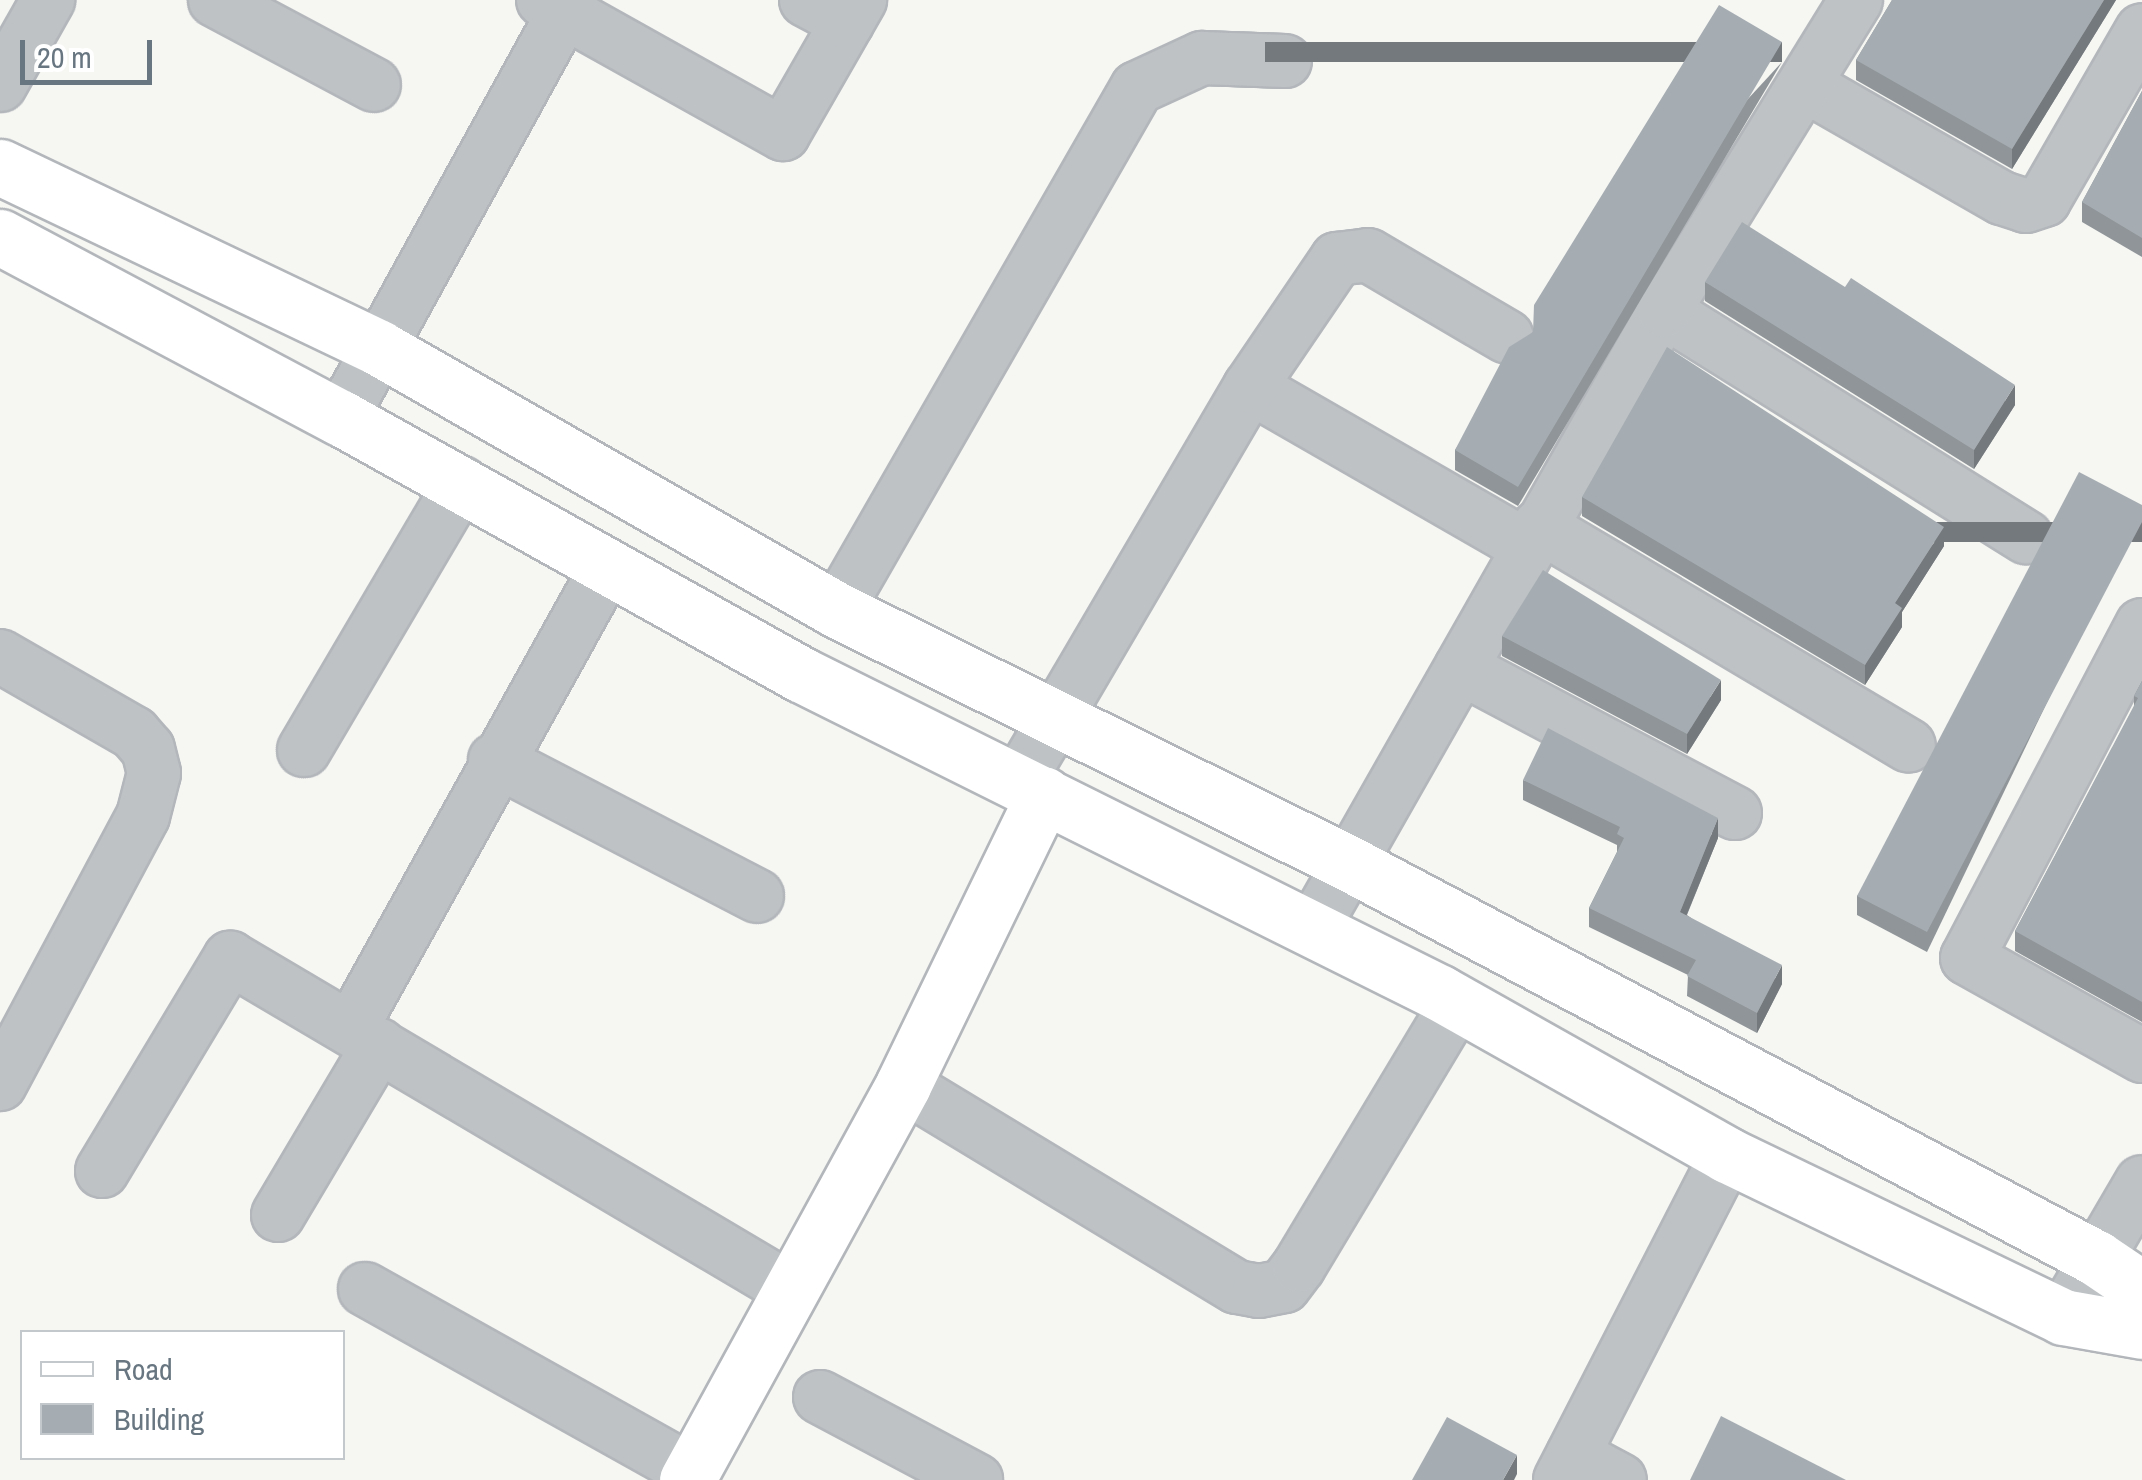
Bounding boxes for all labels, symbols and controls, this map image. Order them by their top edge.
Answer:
scale bar [25,20,158,82]
text: 20 m [37,37,92,77]
legend [20,1330,345,1460]
text: Road [114,1349,173,1389]
text: Building [114,1399,204,1439]

